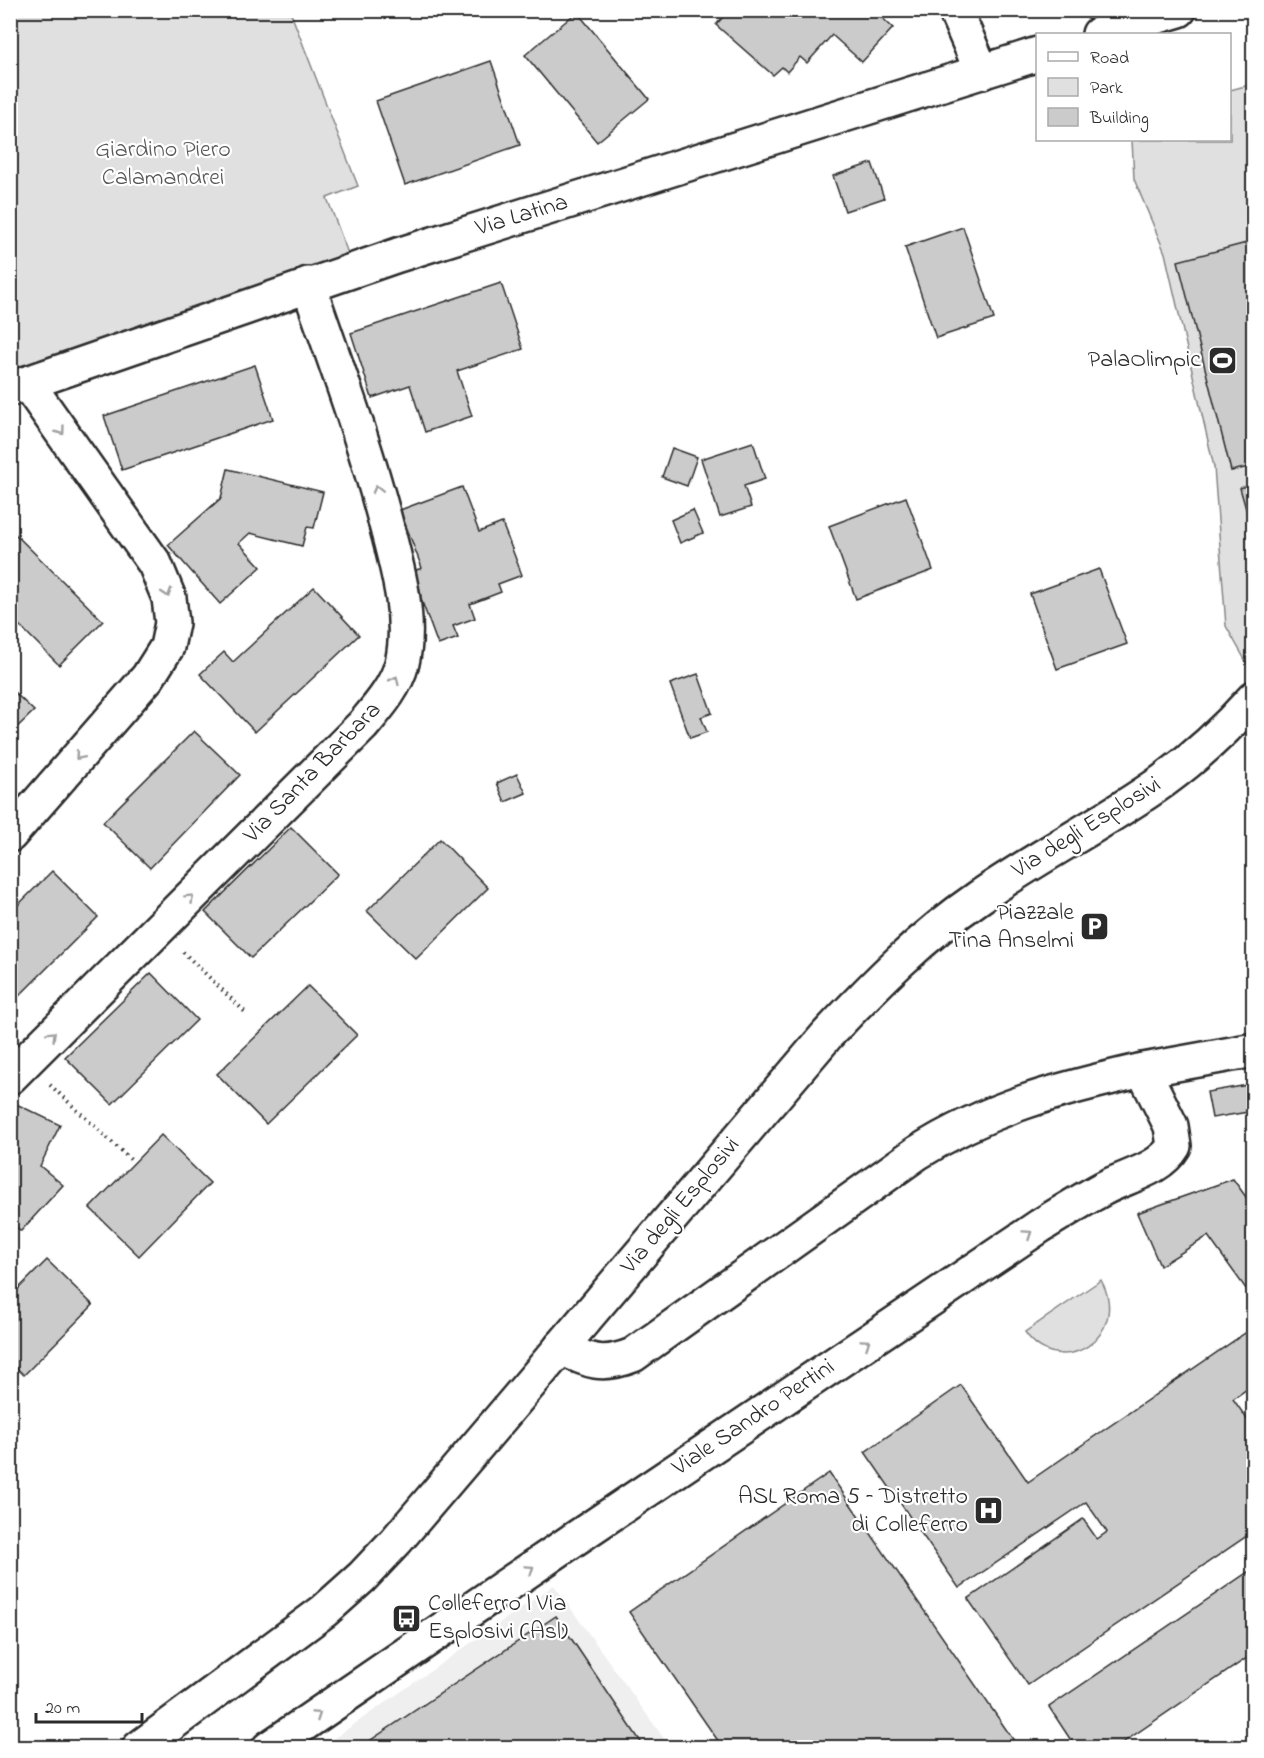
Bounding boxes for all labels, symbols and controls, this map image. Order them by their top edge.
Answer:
legend [1036,33,1231,141]
text: Road [1090,46,1129,72]
text: Park [1090,76,1123,102]
text: Building [1089,106,1149,133]
park label: Giardino Piero Calamandrei [95,133,231,196]
street label: Via Latina [471,185,572,247]
place label: PalaOlimpic [1088,343,1201,378]
sports icon: PalaOlimpic [1206,344,1238,376]
one-way arrow [54,424,65,435]
one-way arrow [372,485,385,495]
one-way arrow [160,587,172,598]
one-way arrow [387,675,399,686]
street label: Via Santa Barbara [235,694,390,853]
one-way arrow [75,749,86,760]
street label: Via degli Esplosivi [1005,768,1168,888]
one-way arrow [183,894,194,904]
place label: Piazzale Tina Anselmi [949,896,1074,959]
parking icon: Piazzale Tina Anselmi [1079,911,1111,943]
one-way arrow [44,1032,55,1043]
street label: Via degli Esplosivi [612,1130,749,1283]
one-way arrow [1021,1230,1032,1241]
one-way arrow [860,1339,871,1350]
street label: Viale Sandro Pertini [665,1351,842,1486]
place label: ASL Roma 5 – Distretto di Colleferro [738,1480,968,1543]
hospital icon: ASL Roma 5 – Distretto di Colleferro [973,1495,1005,1527]
one-way arrow [524,1565,535,1576]
place label: Colleferro | Via Esplosivi (Asl) [428,1587,568,1650]
bus stop icon: Colleferro | Via Esplosivi (Asl) [391,1602,423,1634]
scale bar [36,1686,142,1724]
text: 20 m [45,1696,80,1722]
one-way arrow [311,1711,322,1722]

